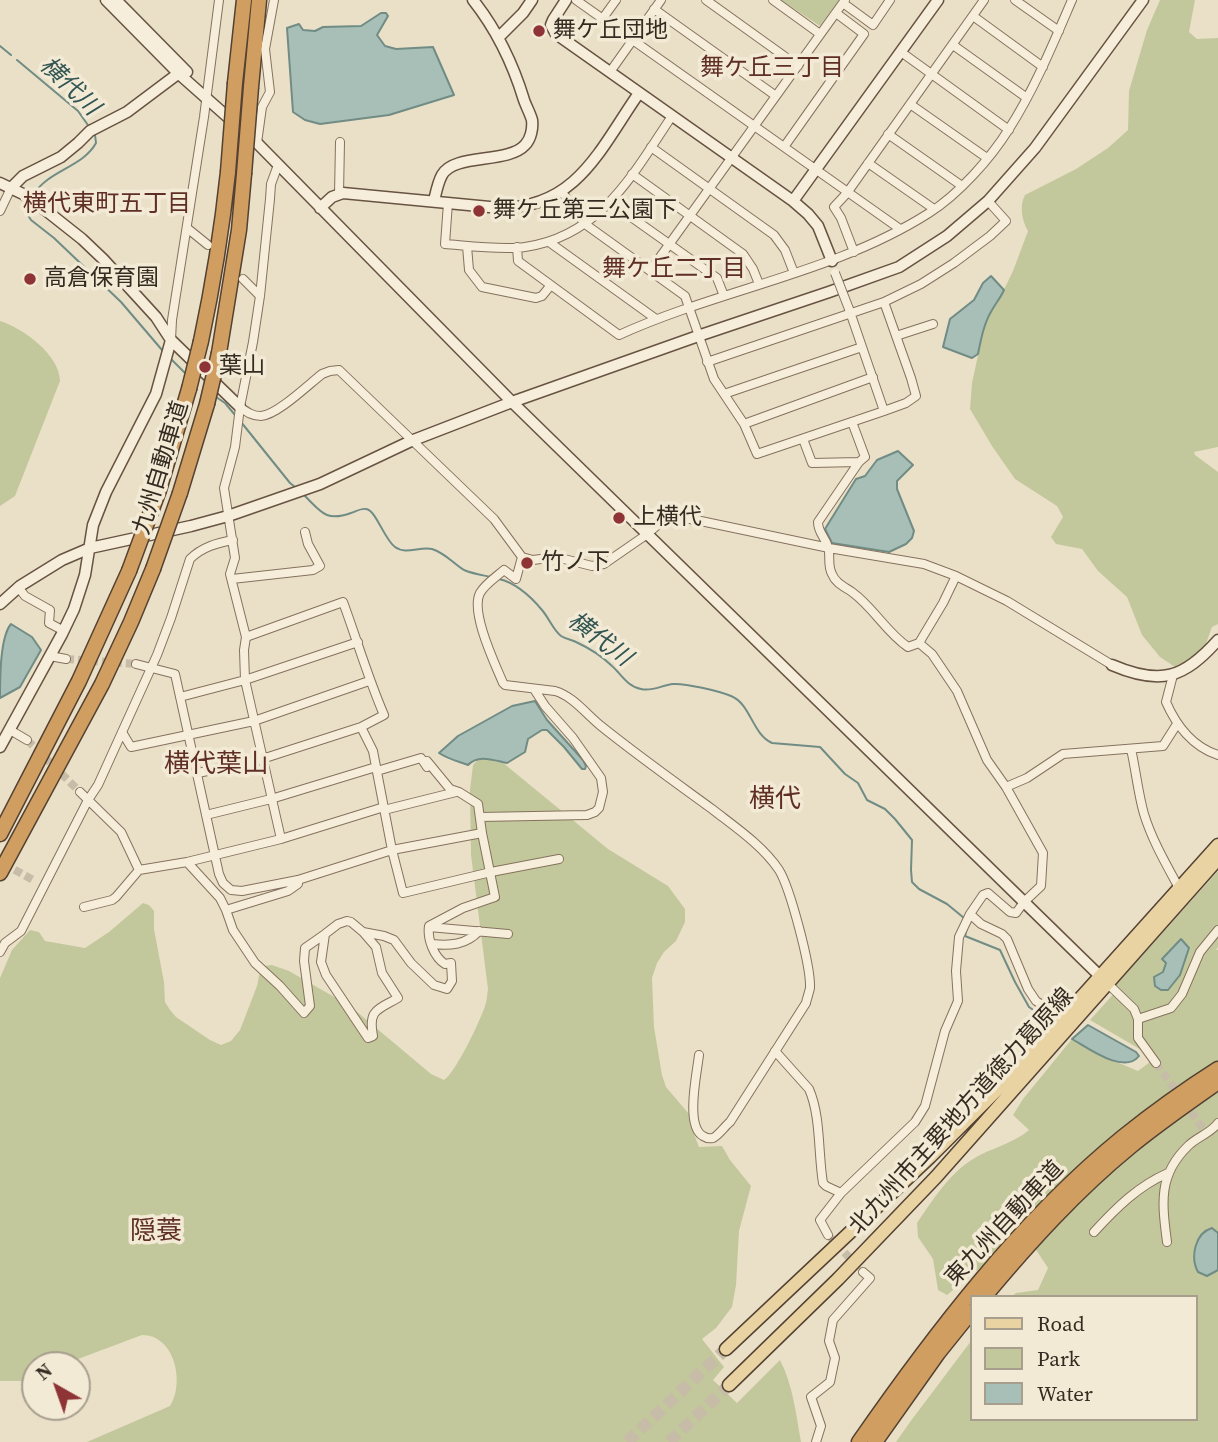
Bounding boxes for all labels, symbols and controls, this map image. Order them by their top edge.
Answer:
place label: 舞ケ丘団地 [553,17,668,45]
marker: 舞ケ丘団地 [531,23,547,39]
water label: 横代川 [33,52,105,122]
district label: 舞ケ丘三丁目 [700,55,844,83]
district label: 横代東町五丁目 [23,191,191,219]
place label: 舞ケ丘第三公園下 [493,197,677,225]
marker: 舞ケ丘第三公園下 [471,203,487,219]
district label: 舞ケ丘二丁目 [602,256,746,284]
place label: 高倉保育園 [44,265,159,293]
marker: 高倉保育園 [22,271,38,287]
place label: 葉山 [219,353,265,381]
marker: 葉山 [197,359,213,375]
street label: 九州自動車道 [129,398,195,538]
place label: 上横代 [633,504,702,532]
marker: 上横代 [611,510,627,526]
place label: 竹ノ下 [541,549,610,577]
marker: 竹ノ下 [519,555,535,571]
water label: 横代川 [562,607,636,673]
district label: 横代葉山 [164,749,268,781]
district label: 横代 [749,784,801,816]
street label: 北九州市主要地方道徳力葛原線 [844,983,1080,1241]
street label: 東九州自動車道 [940,1156,1070,1292]
district label: 隠蓑 [130,1216,182,1248]
legend [970,1295,1197,1421]
text: Road [1037,1309,1085,1338]
text: Park [1037,1344,1080,1373]
north arrow [21,1351,91,1421]
text: N [30,1357,57,1386]
text: Water [1037,1379,1093,1408]

